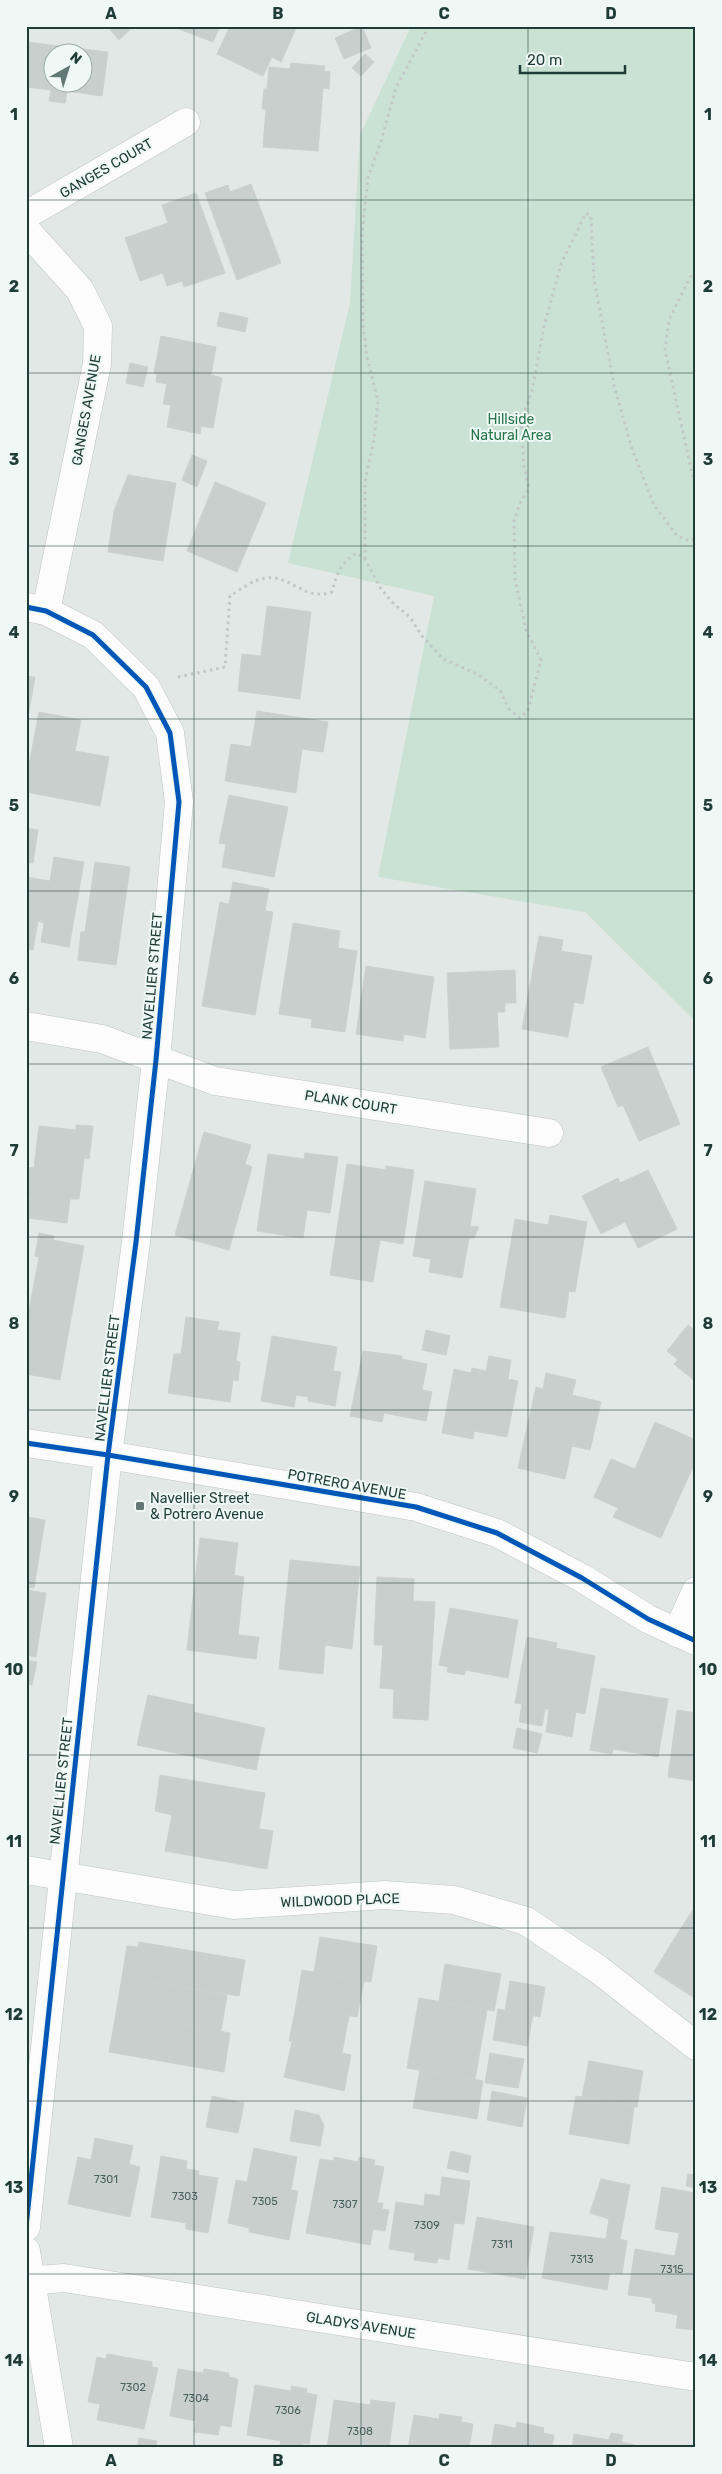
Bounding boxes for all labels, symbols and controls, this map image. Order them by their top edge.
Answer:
text: A [105,4,117,23]
text: B [272,4,284,23]
text: C [438,4,450,23]
text: D [605,4,617,23]
north arrow [42,42,92,92]
scale bar [520,42,624,74]
text: N [67,49,85,68]
text: 20 m [527,51,562,69]
text: 1 [10,105,18,124]
text: 1 [704,105,712,124]
street label: GANGES COURT [57,135,156,202]
text: 2 [9,277,19,296]
text: 2 [703,277,713,296]
street label: GANGES AVENUE [68,353,105,467]
park label: Hillside Natural Area [471,411,551,444]
text: 3 [9,450,19,469]
text: 3 [703,450,713,469]
text: 4 [9,623,20,642]
text: 4 [703,623,714,642]
text: 5 [9,796,19,815]
text: 5 [703,796,713,815]
street label: NAVELLIER STREET [138,912,167,1040]
text: 6 [9,969,19,988]
text: 6 [703,969,713,988]
street label: PLANK COURT [303,1087,398,1118]
text: 7 [9,1141,19,1160]
text: 7 [703,1141,713,1160]
text: 8 [9,1314,20,1333]
street label: NAVELLIER STREET [91,1314,124,1442]
text: 8 [703,1314,714,1333]
street label: POTRERO AVENUE [286,1466,408,1503]
text: 9 [9,1487,19,1506]
text: 9 [703,1487,713,1506]
place label: Navellier Street & Potrero Avenue [150,1490,264,1523]
marker: Navellier Street & Potrero Avenue [134,1500,146,1512]
text: 10 [5,1660,24,1679]
text: 10 [699,1660,718,1679]
street label: NAVELLIER STREET [46,1717,77,1845]
text: 11 [6,1832,22,1851]
text: 11 [700,1832,716,1851]
street label: WILDWOOD PLACE [280,1890,400,1911]
text: 12 [5,2005,23,2024]
text: 12 [699,2005,717,2024]
house number: 7301 [94,2173,118,2186]
text: 13 [5,2178,23,2197]
text: 13 [699,2178,717,2197]
house number: 7303 [172,2190,198,2203]
house number: 7305 [252,2195,278,2208]
house number: 7307 [333,2198,358,2211]
house number: 7309 [414,2219,440,2232]
house number: 7311 [491,2238,513,2251]
house number: 7313 [570,2253,594,2266]
house number: 7315 [660,2263,684,2276]
street label: GLADYS AVENUE [305,2308,417,2343]
text: 14 [5,2351,24,2370]
text: 14 [699,2351,718,2370]
house number: 7302 [120,2381,146,2394]
house number: 7304 [183,2392,209,2405]
house number: 7306 [275,2404,301,2417]
house number: 7308 [347,2425,373,2438]
text: A [105,2451,117,2470]
text: B [272,2451,284,2470]
text: C [438,2451,450,2470]
text: D [605,2451,617,2470]

